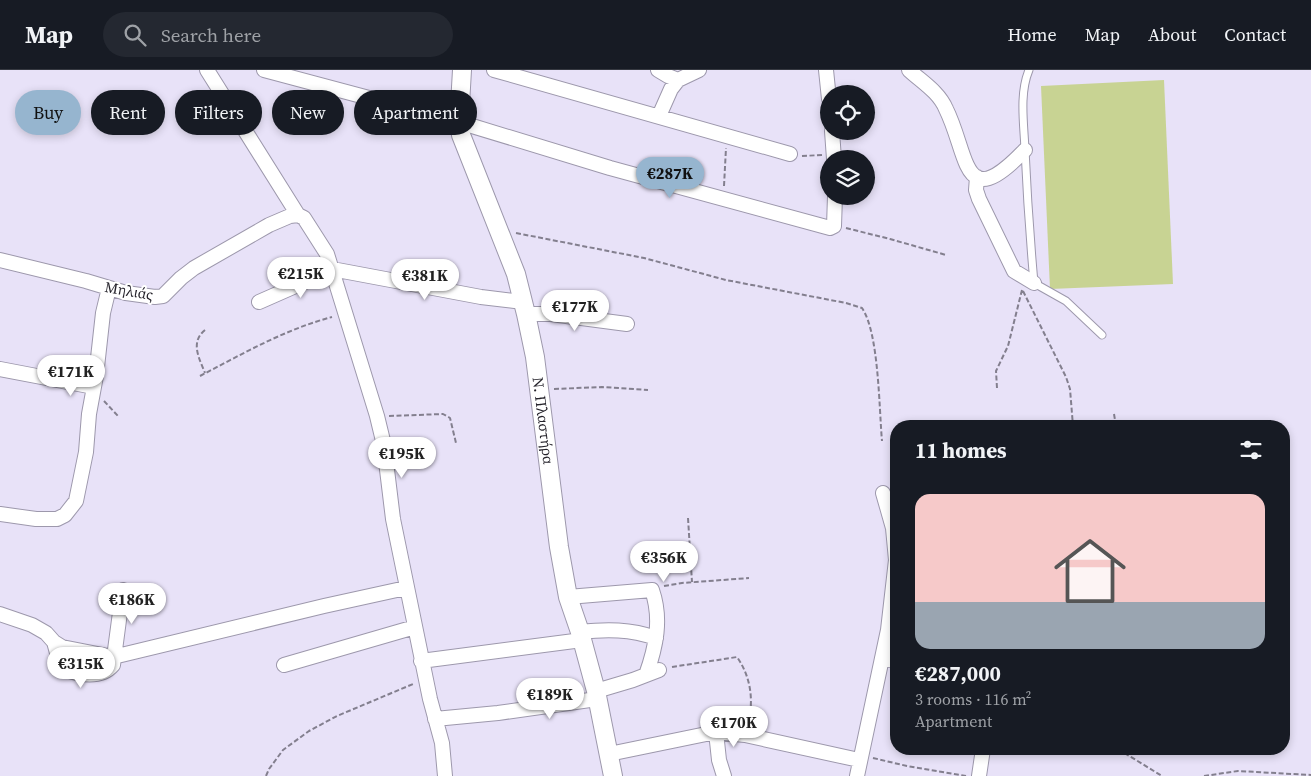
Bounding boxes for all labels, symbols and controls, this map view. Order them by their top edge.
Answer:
search box [103,12,453,57]
text: Map [25,18,73,51]
icon: search [121,21,149,49]
text: Search here [161,22,261,48]
text: Home [1008,22,1057,47]
text: Map [1085,22,1120,47]
text: About [1148,22,1196,47]
text: Contact [1224,22,1286,47]
map controls [820,85,875,205]
button: locate [820,85,875,140]
chip: Buy [15,90,81,135]
chip: Rent [91,90,165,135]
chip: Filters [175,90,262,135]
chip: New [272,90,344,135]
chip: Apartment [354,90,477,135]
button: layers [820,150,875,205]
pin: €287K [635,156,705,199]
text: €287K [647,162,693,184]
pin: €215K [266,256,336,299]
pin: €381K [390,258,460,301]
text: €215K [278,262,324,284]
text: €381K [402,264,448,286]
street label: Μηλιάς [103,276,155,305]
pin: €177K [540,290,610,332]
text: €177K [552,295,598,317]
pin: €171K [36,354,106,397]
text: €171K [48,360,94,382]
street label: Ν. Πλαστήρα [528,376,560,466]
pin: €195K [367,436,437,479]
text: 11 homes [915,436,1007,465]
icon: filters [1237,436,1265,464]
text: €195K [379,442,425,464]
icon: home [1045,526,1135,616]
pin: €356K [629,540,699,583]
text: €356K [641,546,687,568]
pin: €186K [97,582,167,625]
text: €186K [109,588,155,610]
pin: €315K [46,646,116,689]
text: €315K [58,652,104,674]
text: €287,000 [915,659,1001,688]
pin: €189K [515,678,585,720]
text: €189K [527,683,573,705]
text: 3 rooms · 116 m² [915,688,1031,710]
pin: €170K [699,706,769,748]
text: Apartment [915,710,992,732]
text: €170K [711,711,757,733]

